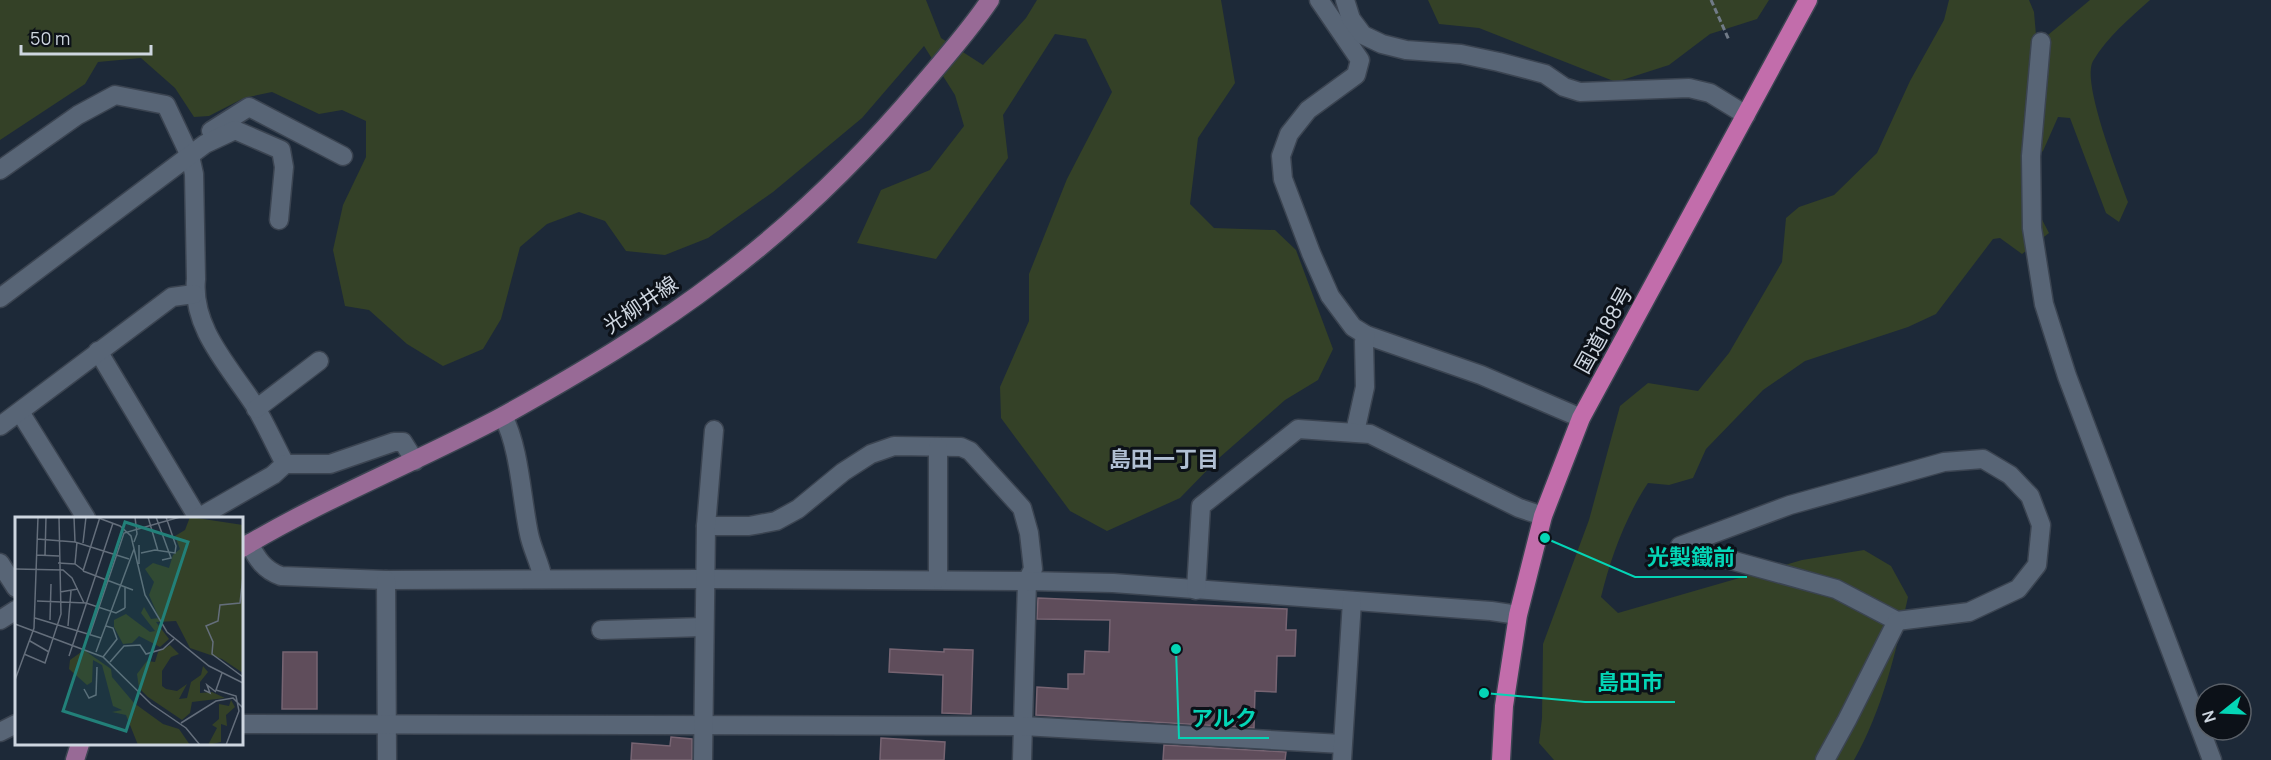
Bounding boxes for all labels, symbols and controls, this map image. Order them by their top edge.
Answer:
scale bar [21,18,152,56]
text: 50 m [30,26,70,50]
street label: 光柳井線 [598,269,683,339]
street label: 国道188号 [1568,281,1639,378]
district label: 島田一丁目 [1109,444,1219,474]
inset map [15,517,243,745]
callout: 光製鐵前 [1635,537,1747,577]
text: 光製鐵前 [1647,542,1735,572]
callout: 島田市 [1585,662,1675,702]
text: 島田市 [1597,667,1663,697]
north arrow [2193,682,2253,742]
callout: アルク [1179,698,1269,738]
text: アルク [1191,703,1257,733]
text: N [2196,708,2221,726]

